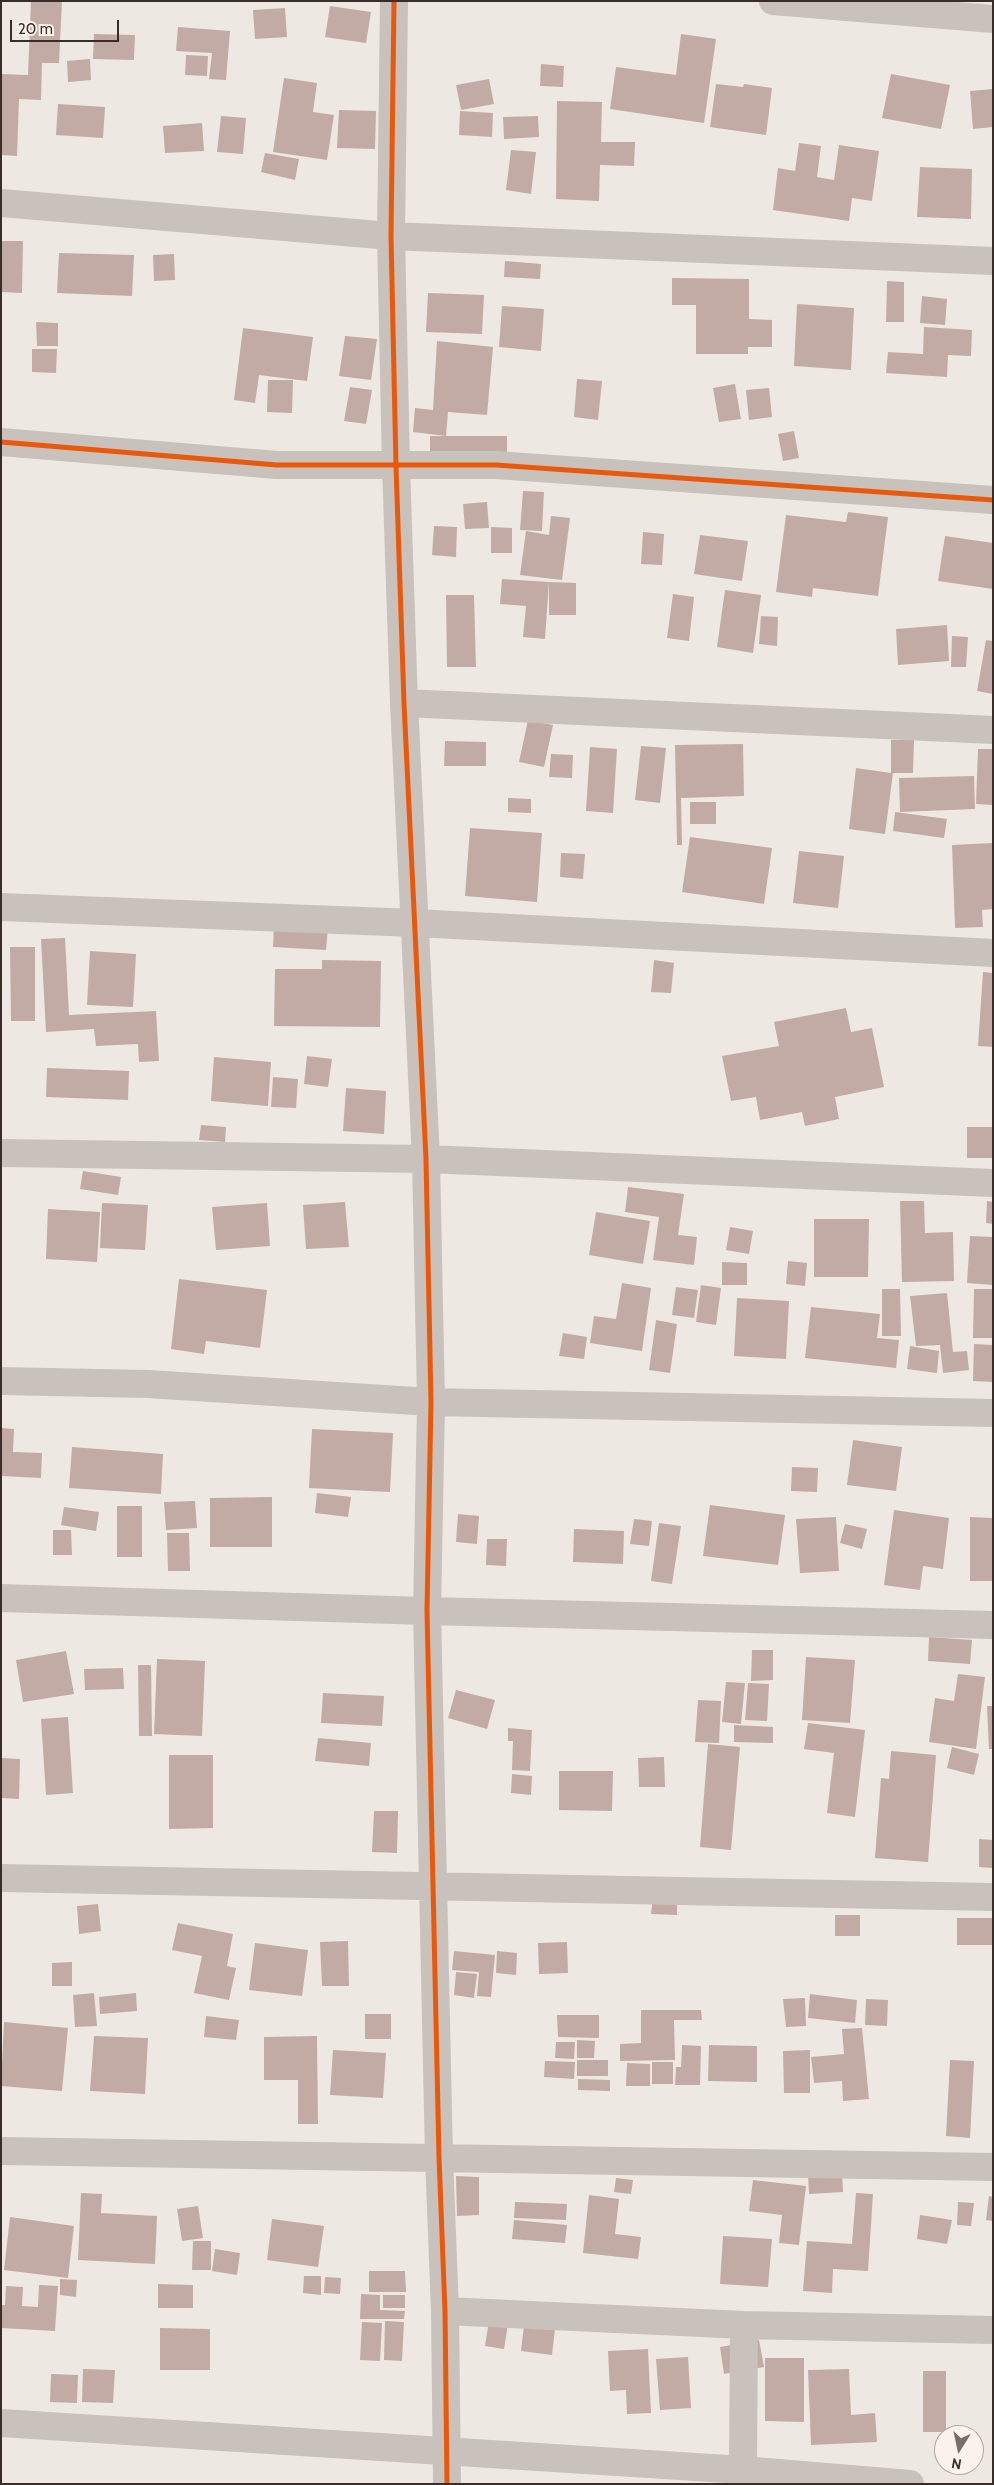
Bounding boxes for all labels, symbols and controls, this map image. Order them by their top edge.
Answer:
scale bar [12,10,121,42]
text: 20 m [18,20,53,38]
north arrow [934,2425,984,2475]
text: N [950,2454,963,2474]

